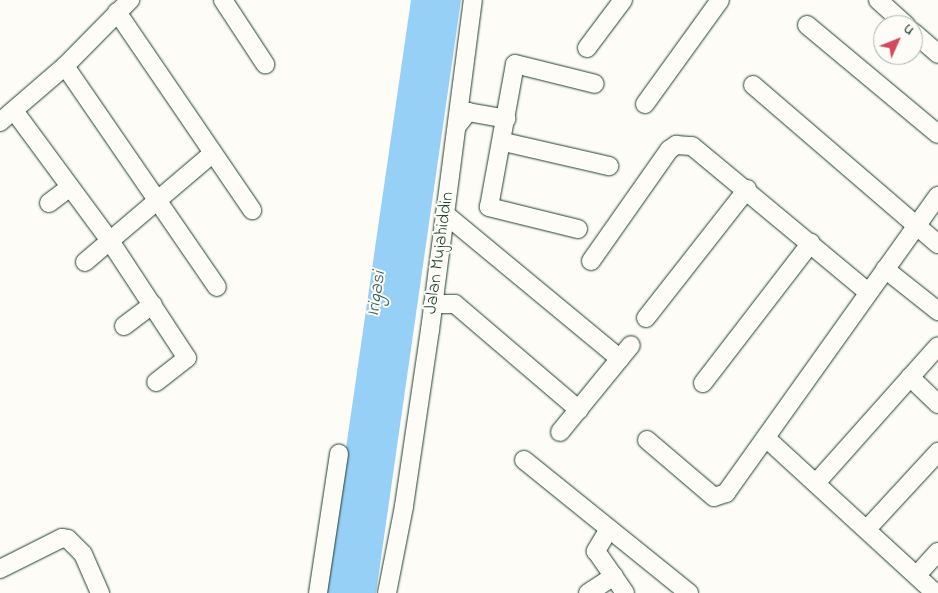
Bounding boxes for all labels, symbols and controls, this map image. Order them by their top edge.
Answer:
north arrow [873,15,923,65]
text: U [898,19,919,40]
street label: Jalan Mujahiddin [421,190,459,316]
water label: Irigasi [363,270,391,318]

